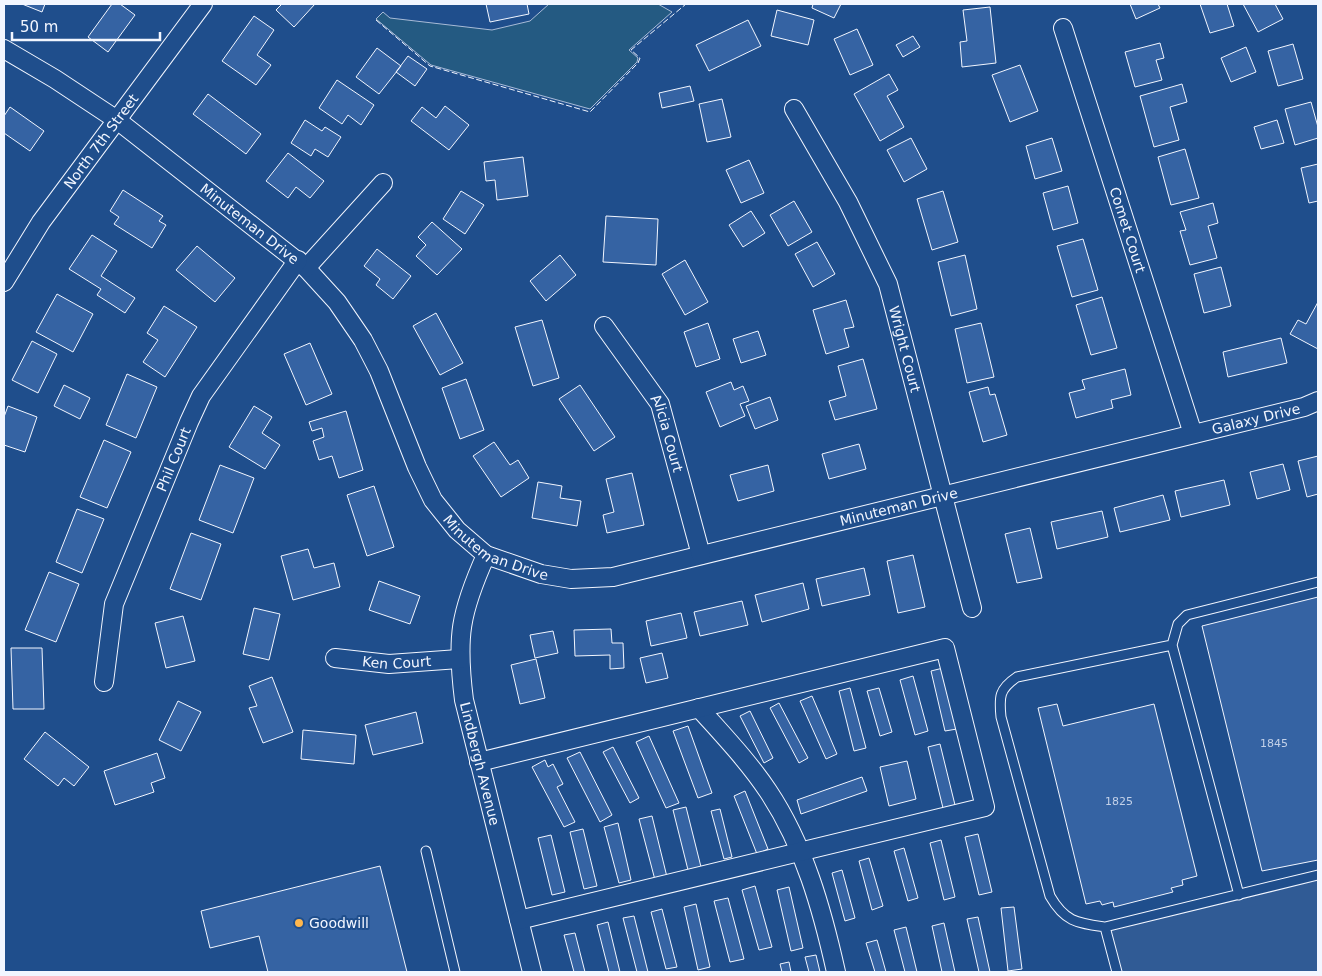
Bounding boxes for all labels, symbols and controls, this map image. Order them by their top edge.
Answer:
scale bar [12,10,160,42]
text: 50 m [20,18,58,36]
street label: North 7th Street [61,90,142,192]
street label: Minuteman Drive [197,180,302,267]
street label: Comet Court [1106,185,1149,275]
street label: Wright Court [886,304,924,395]
street label: Alicia Court [648,391,686,474]
street label: Galaxy Drive [1210,400,1302,437]
street label: Phil Court [153,424,194,494]
street label: Minuteman Drive [838,485,959,529]
street label: Minuteman Drive [440,512,549,583]
street label: Ken Court [361,653,432,672]
street label: Lindbergh Avenue [457,700,503,827]
house number: 1845 [1260,737,1288,750]
house number: 1825 [1105,795,1133,808]
place label: Goodwill [309,915,369,931]
marker: Goodwill [293,917,305,929]

